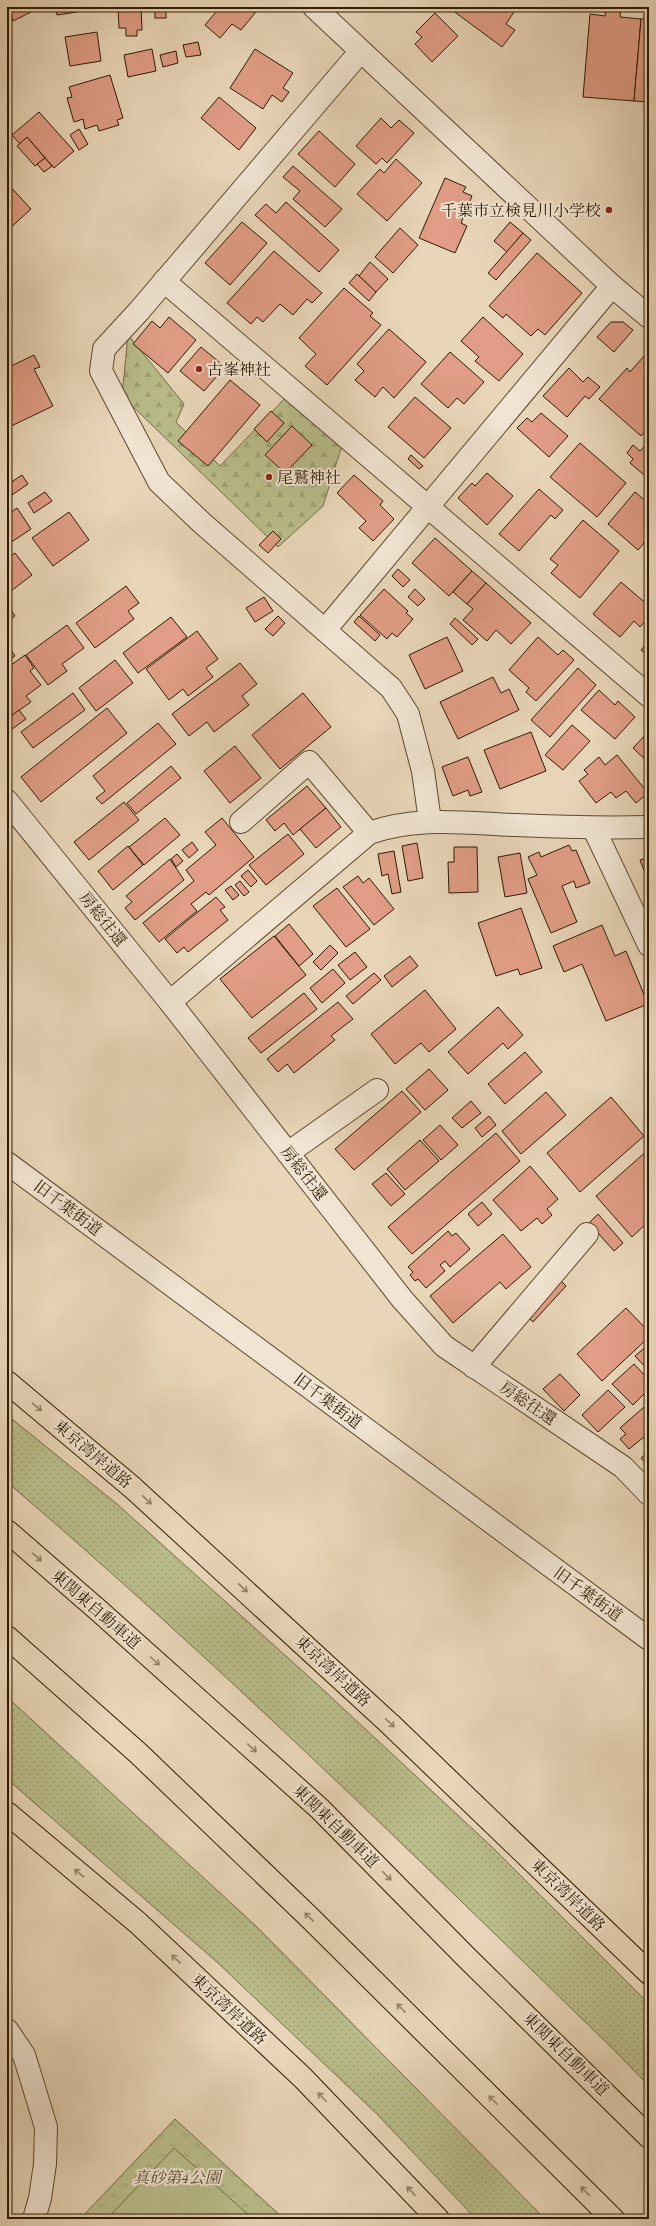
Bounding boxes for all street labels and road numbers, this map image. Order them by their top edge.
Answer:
street label: 房総往還 [75,888,131,950]
street label: 房総往還 [276,1141,332,1205]
street label: 旧千葉街道 [30,1176,106,1240]
street label: 旧千葉街道 [290,1369,366,1433]
street label: 房総往還 [496,1376,560,1430]
street label: 東京湾岸道路 [49,1415,137,1493]
street label: 旧千葉街道 [549,1562,627,1626]
street label: 東関東自動車道 [47,1564,145,1654]
street label: 東京湾岸道路 [291,1631,375,1711]
street label: 東関東自動車道 [288,1780,384,1872]
street label: 東京湾岸道路 [526,1854,610,1936]
street label: 東京湾岸道路 [187,1969,271,2049]
street label: 東関東自動車道 [518,2008,614,2100]

